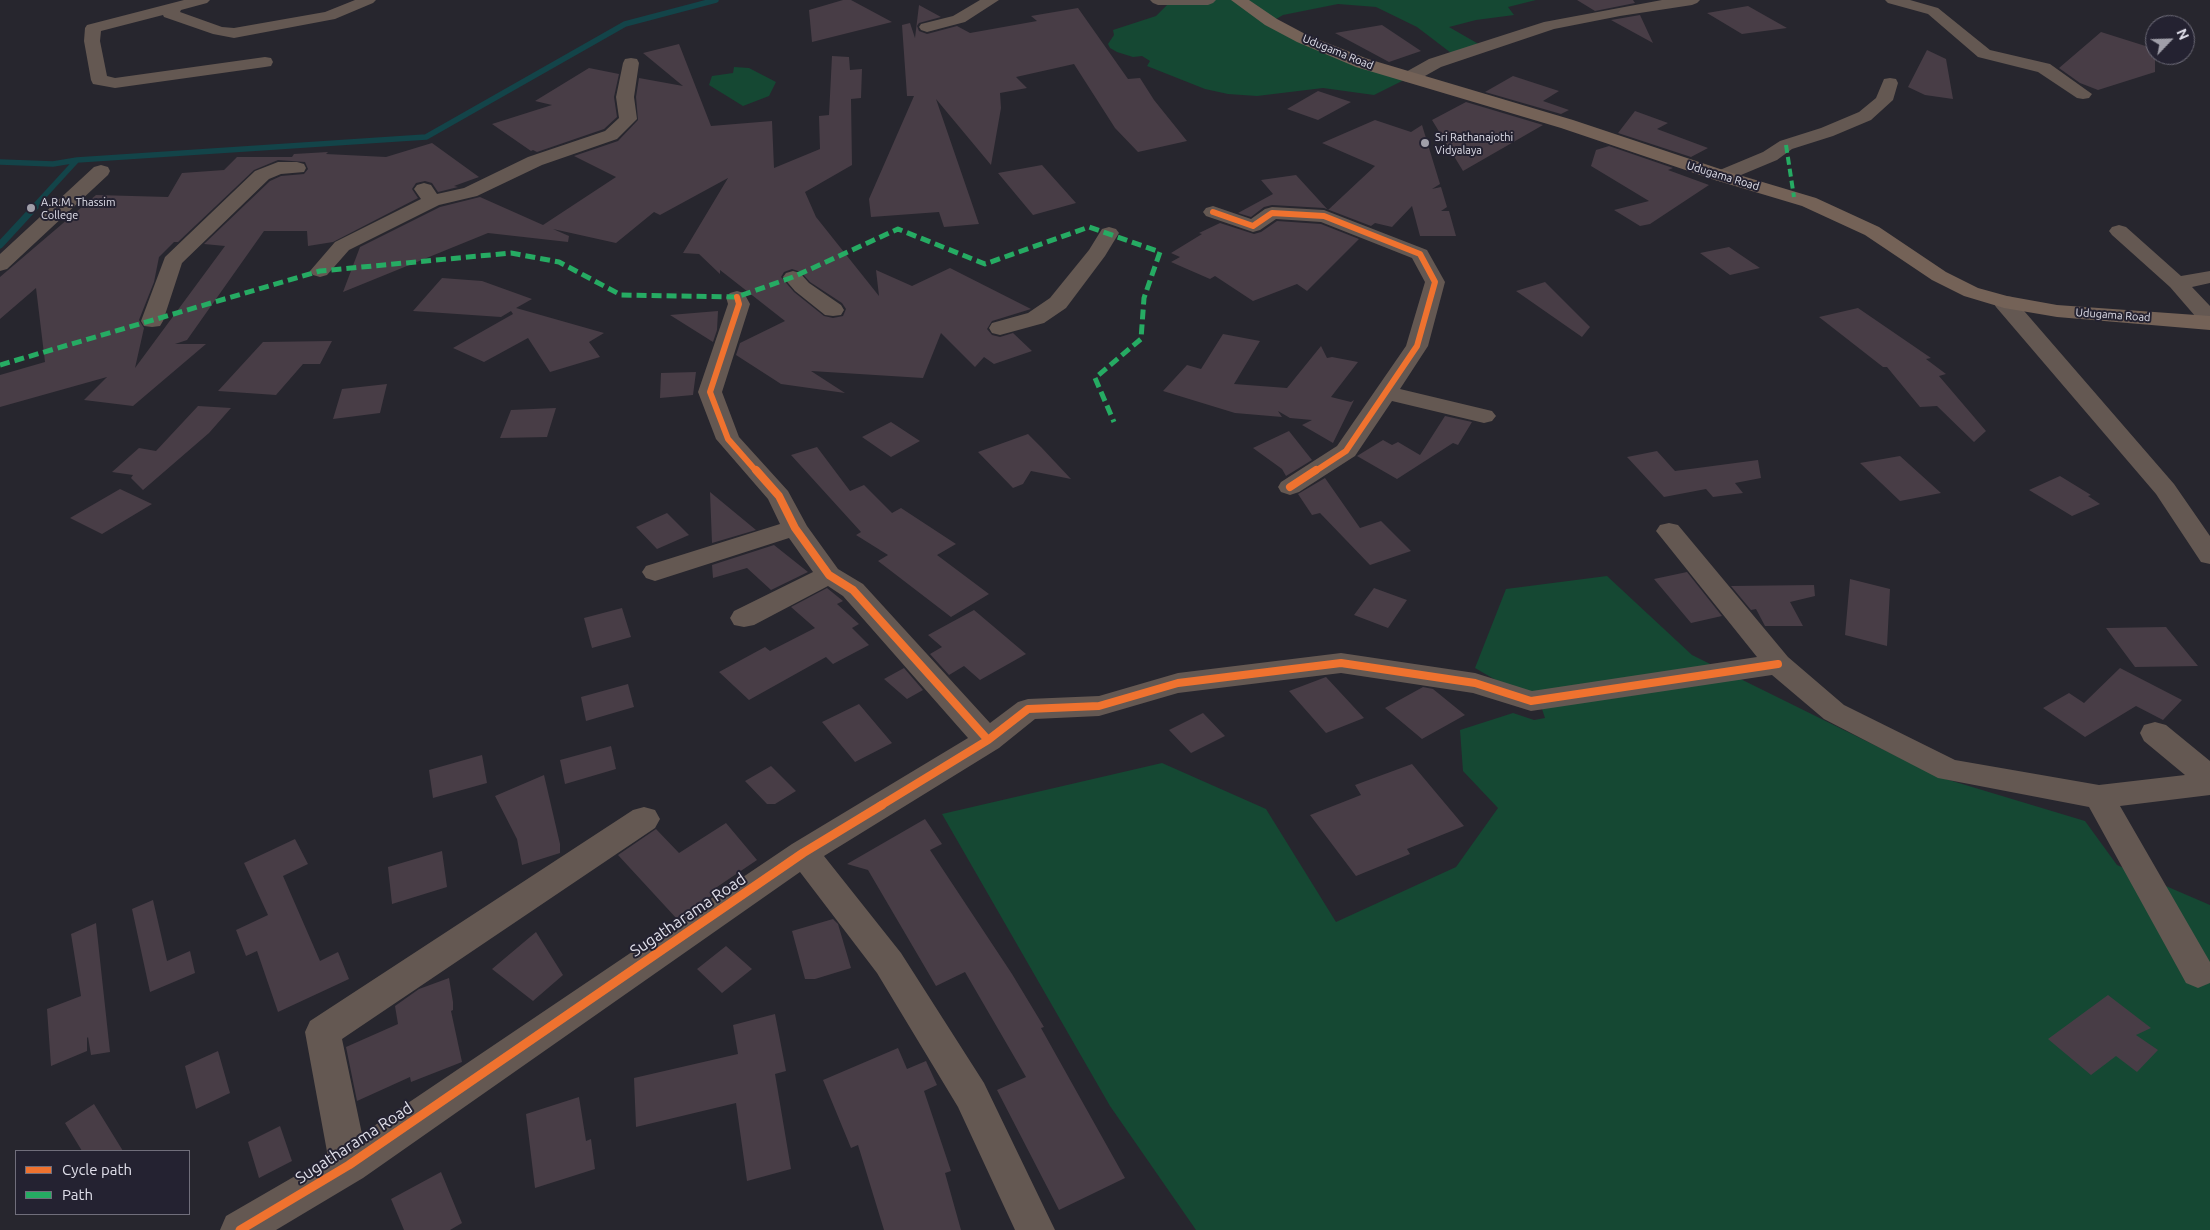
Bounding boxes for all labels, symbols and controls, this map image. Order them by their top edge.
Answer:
north arrow [2145,15,2195,65]
text: N [2173,26,2192,42]
street label: Udugama Road [1301,32,1375,72]
place label: Sri Rathanajothi Vidyalaya [1435,130,1513,156]
marker: Sri Rathanajothi Vidyalaya [1419,137,1431,149]
street label: Udugama Road [1685,159,1761,193]
place label: A.R.M. Thassim College [41,195,115,221]
marker: A.R.M. Thassim College [25,202,37,214]
street label: Udugama Road [2075,306,2151,324]
street label: Sugatharama Road [626,869,750,961]
street label: Sugatharama Road [292,1098,416,1188]
legend [15,1150,190,1215]
text: Cycle path [62,1161,132,1178]
text: Path [62,1186,93,1203]

